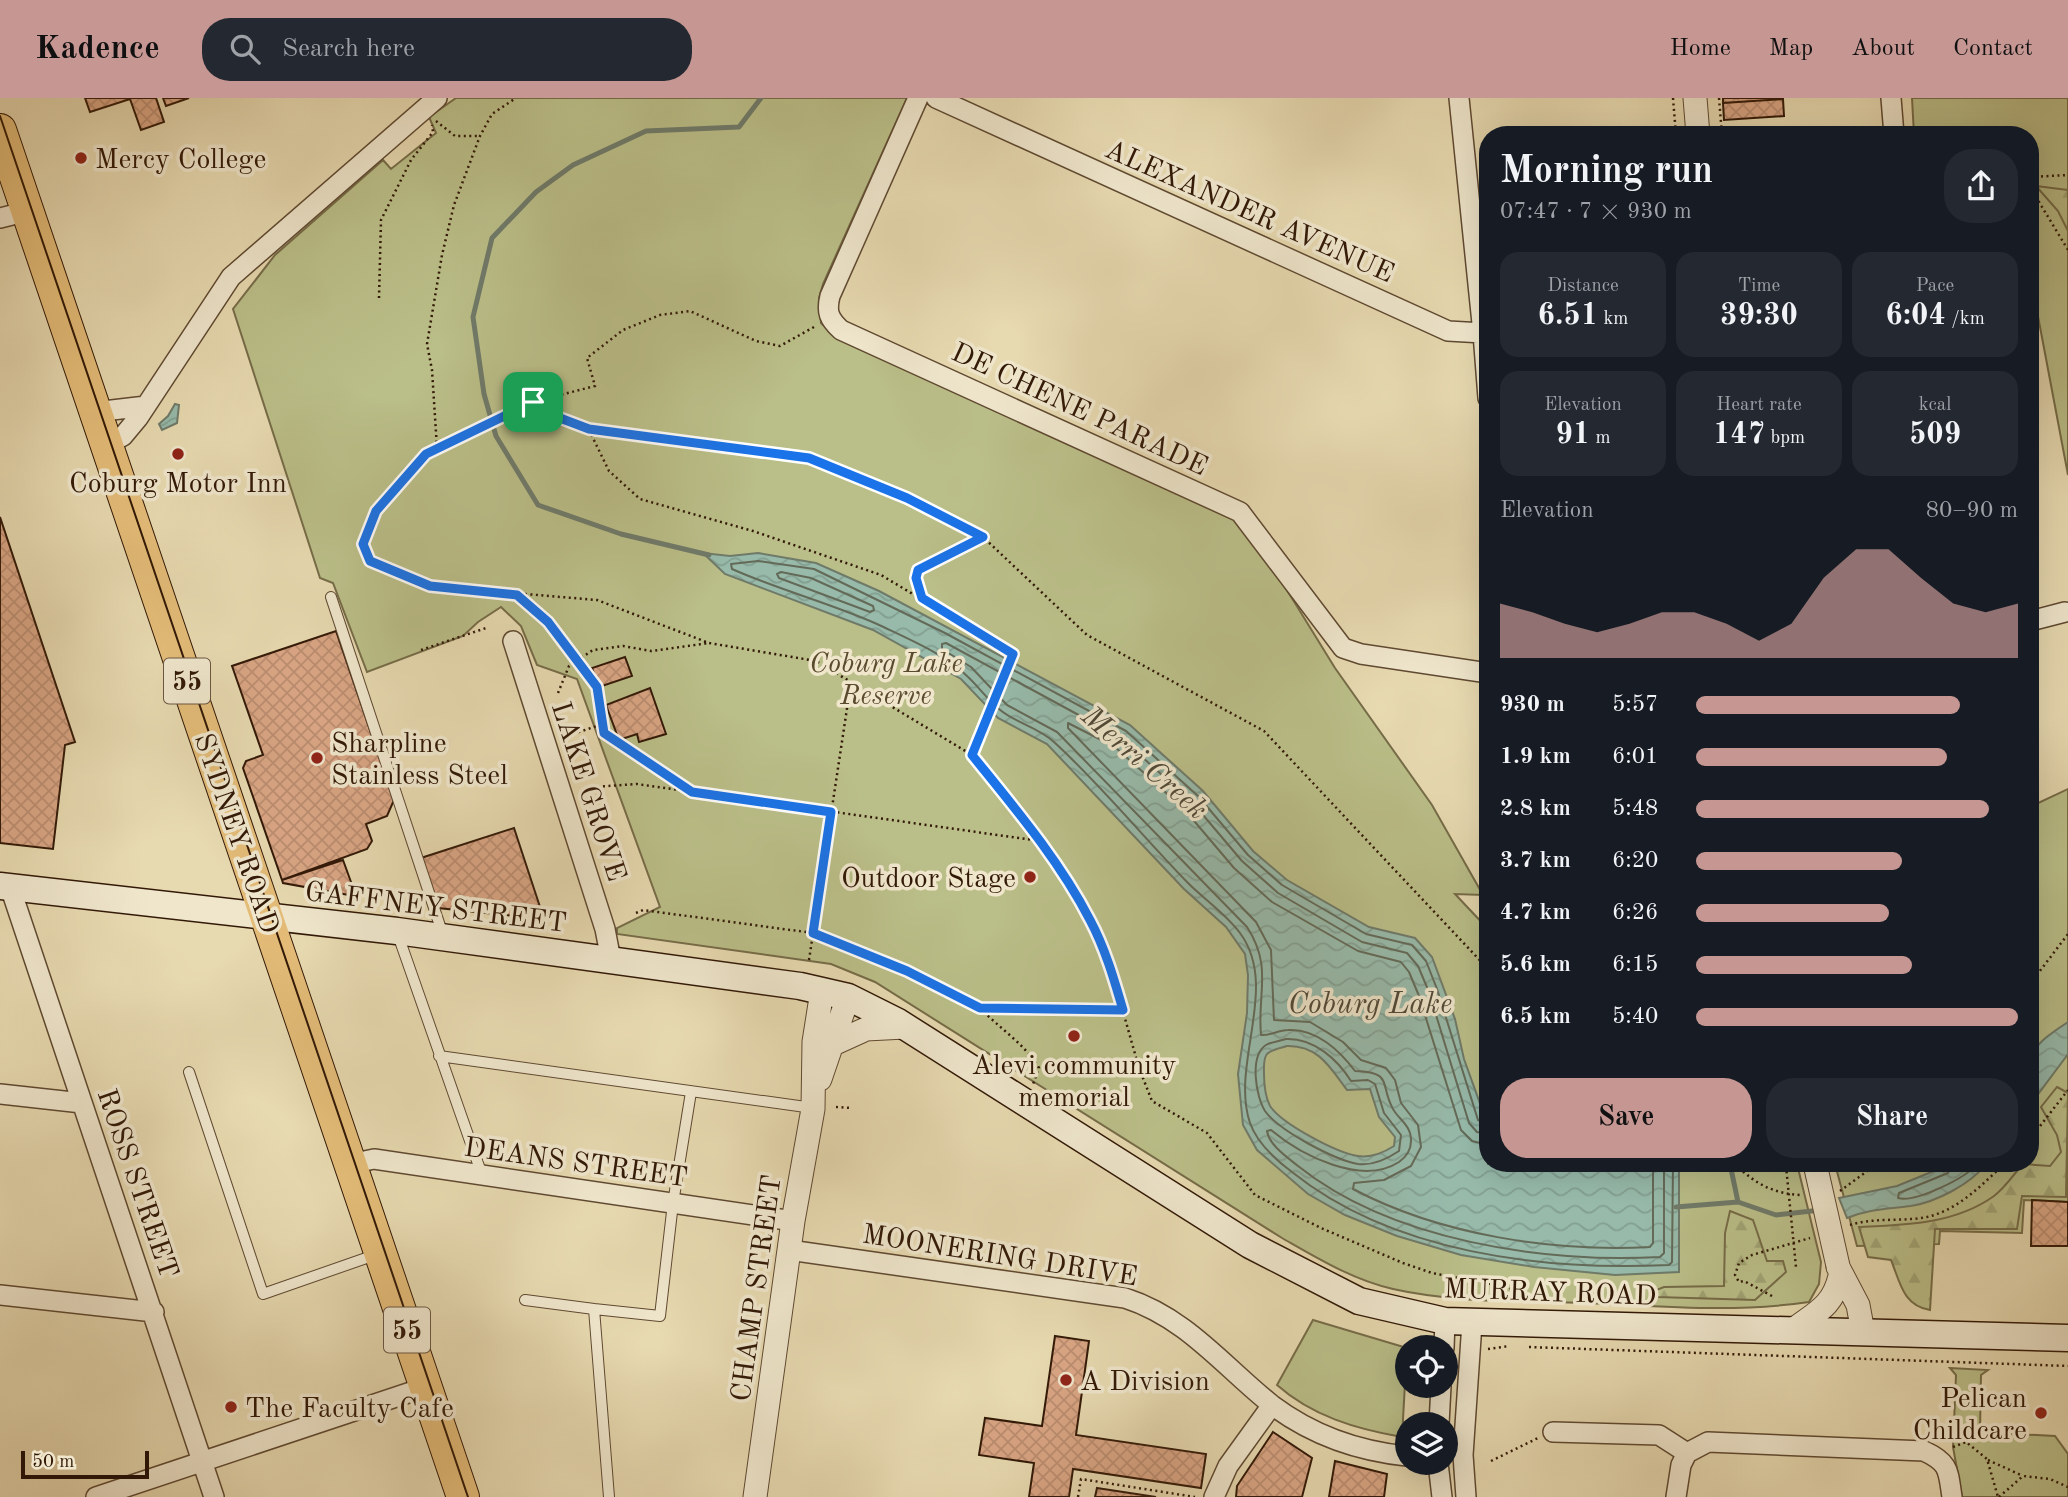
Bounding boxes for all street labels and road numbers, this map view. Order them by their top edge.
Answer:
street label: ALEXANDER AVENUE [1100,136,1397,289]
street label: DE CHENE PARADE [946,339,1211,482]
road number: 55 [164,659,210,704]
street label: LAKE GROVE [545,699,629,885]
street label: SYDNEY ROAD [188,730,283,938]
street label: GAFFNEY STREET [303,879,568,939]
street label: ROSS STREET [91,1086,182,1282]
street label: DEANS STREET [462,1134,689,1194]
street label: CHAMP STREET [728,1173,788,1404]
street label: MOONERING DRIVE [860,1221,1139,1293]
street label: MURRAY ROAD [1443,1276,1657,1312]
road number: 55 [384,1308,430,1352]

